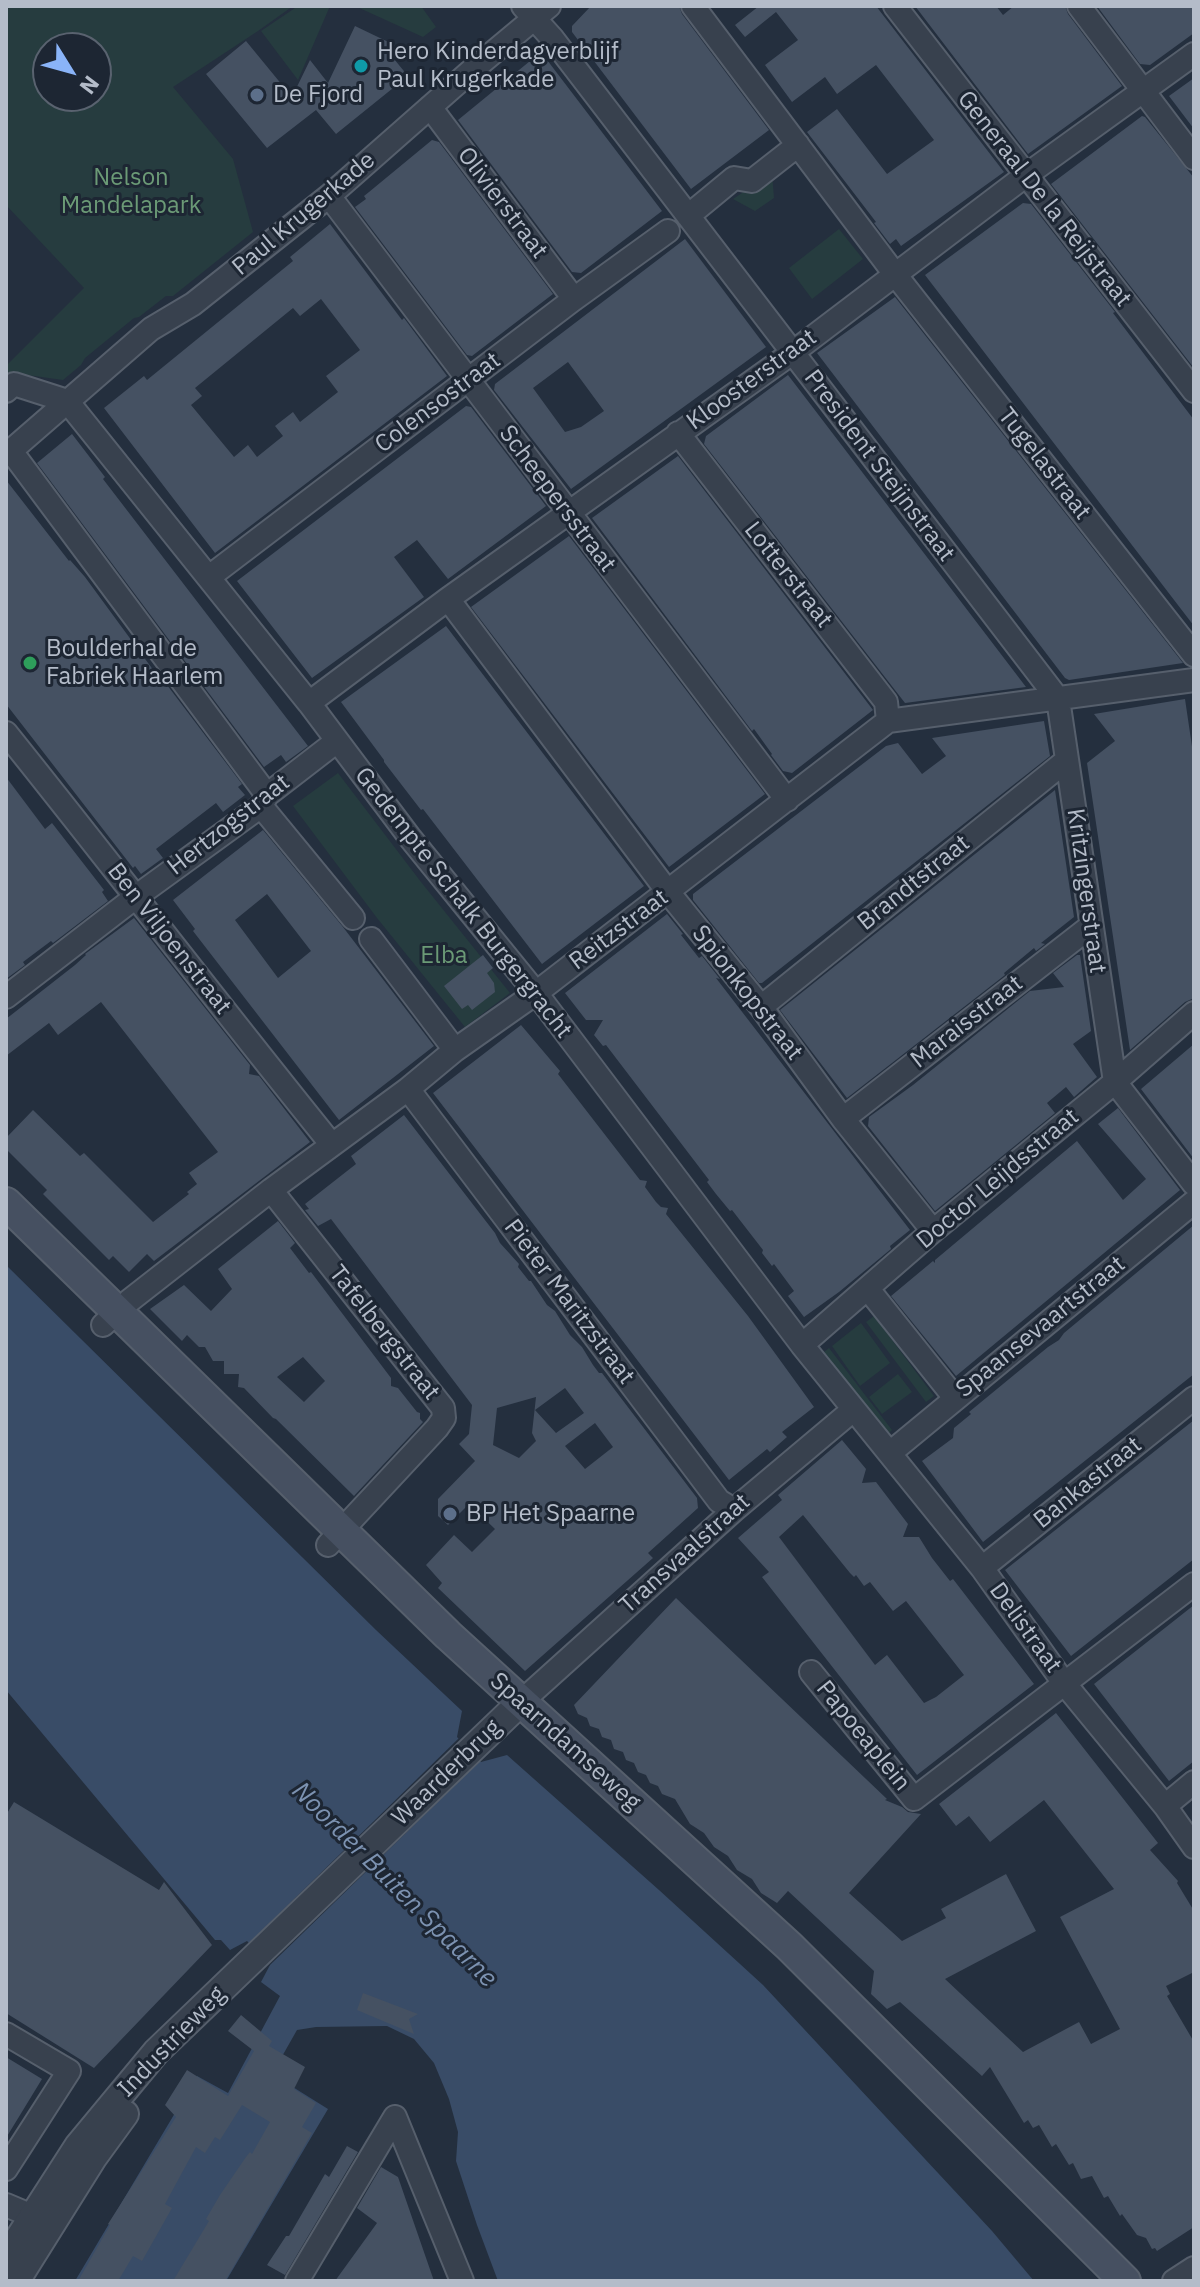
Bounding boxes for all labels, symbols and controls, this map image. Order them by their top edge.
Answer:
north arrow [32,32,112,112]
place label: Hero Kinderdagverblijf Paul Krugerkade [377,38,619,94]
marker: Hero Kinderdagverblijf Paul Krugerkade [352,57,370,75]
text: N [74,70,106,101]
place label: De Fjord [273,81,363,109]
street label: Generaal De la Reijstraat [951,85,1137,313]
marker: De Fjord [248,86,266,104]
street label: Olivierstraat [451,142,553,264]
street label: Paul Krugerkade [227,146,381,282]
park label: Nelson Mandelapark [61,164,201,220]
street label: Kloosterstraat [682,323,822,437]
street label: Colensostraat [370,347,506,459]
street label: President Steijnstraat [798,365,960,567]
street label: Tugelastraat [991,402,1097,526]
street label: Scheepersstraat [492,420,622,578]
street label: Lotterstraat [738,516,838,634]
place label: Boulderhal de Fabriek Haarlem [46,635,224,691]
marker: Boulderhal de Fabriek Haarlem [21,654,39,672]
street label: Gedempte Schalk Burgergracht [348,762,578,1044]
street label: Hertzogstraat [162,768,296,882]
street label: Kritzingerstraat [1060,807,1112,975]
street label: Brandtstraat [852,829,976,937]
street label: Ben Viljoenstraat [101,858,237,1020]
street label: Reitzstraat [564,883,674,977]
street label: Spionkopstraat [685,920,809,1066]
park label: Elba [420,942,468,970]
street label: Maraisstraat [905,969,1029,1075]
street label: Doctor Leijdsstraat [911,1103,1085,1255]
street label: Pieter Maritzstraat [498,1214,640,1390]
street label: Spaansevaartstraat [951,1250,1131,1404]
street label: Tafelbergstraat [322,1260,446,1406]
street label: Bankastraat [1028,1431,1148,1535]
street label: Transvaalstraat [614,1488,756,1620]
place label: BP Het Spaarne [466,1500,635,1528]
marker: BP Het Spaarne [441,1505,459,1523]
street label: Delistraat [983,1577,1067,1679]
street label: Spaarndamseweg [484,1667,646,1817]
street label: Papoeaplein [810,1675,916,1797]
street label: Waarderbrug [387,1714,507,1832]
water label: Noorder Buiten Spaarne [285,1776,503,1994]
street label: Industrieweg [112,1981,232,2103]

